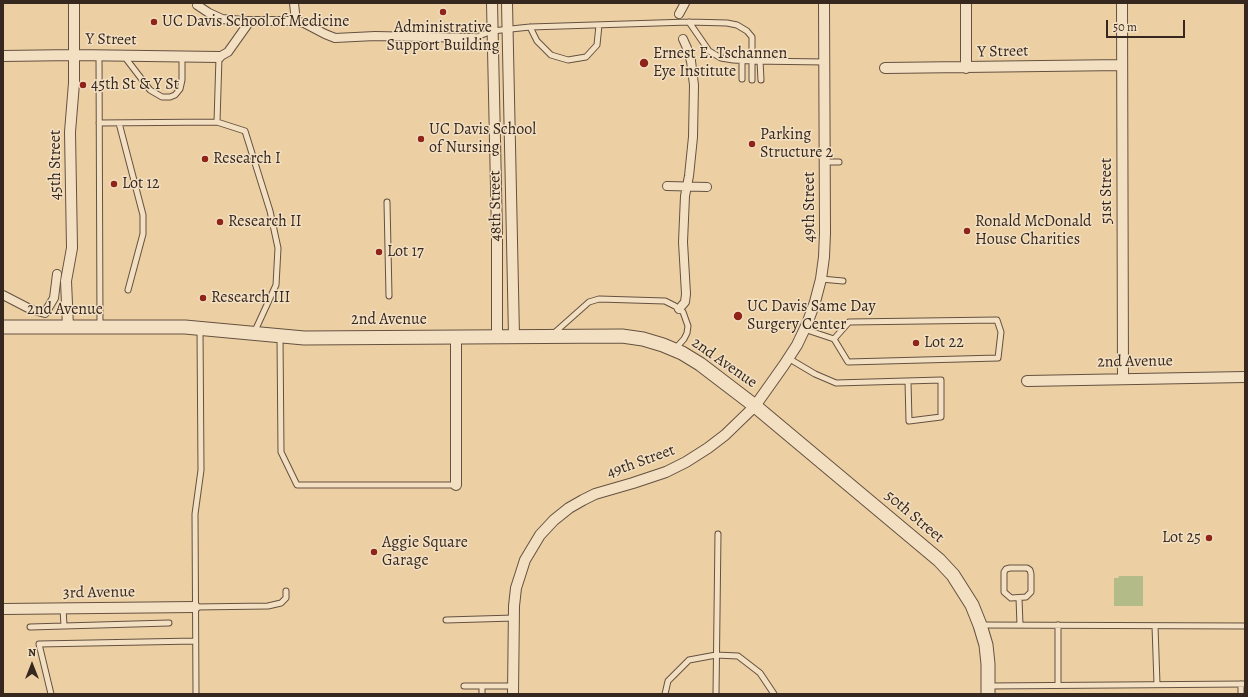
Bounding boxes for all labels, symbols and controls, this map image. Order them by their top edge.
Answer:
marker: Administrative Support Building [438,7,448,17]
place label: UC Davis School of Medicine [162,12,349,32]
scale bar [1108,12,1187,38]
marker: UC Davis School of Medicine [149,17,159,27]
place label: Administrative Support Building [386,18,500,56]
text: 50 m [1113,19,1137,35]
street label: Y Street [85,30,137,50]
street label: Y Street [977,42,1029,62]
place label: Ernest E. Tschannen Eye Institute [653,44,787,82]
marker: Ernest E. Tschannen Eye Institute [638,57,650,69]
place label: 45th St & Y St [91,75,179,95]
marker: 45th St & Y St [78,80,88,90]
place label: UC Davis School of Nursing [429,120,536,158]
place label: Parking Structure 2 [760,125,833,163]
street label: 45th Street [46,130,66,200]
marker: UC Davis School of Nursing [416,134,426,144]
marker: Parking Structure 2 [747,139,757,149]
place label: Research I [213,149,281,169]
marker: Research I [200,154,210,164]
street label: 51st Street [1097,158,1117,224]
street label: 48th Street [486,170,506,242]
street label: 49th Street [800,172,820,242]
place label: Lot 12 [122,174,160,194]
marker: Lot 12 [109,179,119,189]
place label: Research II [228,212,302,232]
place label: Ronald McDonald House Charities [975,212,1092,250]
marker: Research II [215,217,225,227]
marker: Ronald McDonald House Charities [962,226,972,236]
place label: Lot 17 [387,242,424,262]
marker: Lot 17 [374,247,384,257]
place label: Research III [211,288,290,308]
marker: Research III [198,293,208,303]
place label: UC Davis Same Day Surgery Center [747,297,876,335]
street label: 2nd Avenue [27,300,103,320]
street label: 2nd Avenue [351,310,427,330]
marker: UC Davis Same Day Surgery Center [732,310,744,322]
street label: 2nd Avenue [687,333,761,393]
place label: Lot 22 [924,333,964,353]
marker: Lot 22 [911,338,921,348]
street label: 2nd Avenue [1097,352,1173,372]
street label: 49th Street [604,441,678,483]
street label: 50th Street [880,487,948,547]
place label: Lot 25 [1162,528,1201,548]
place label: Aggie Square Garage [382,533,468,571]
marker: Lot 25 [1204,533,1214,543]
marker: Aggie Square Garage [369,547,379,557]
street label: 3rd Avenue [63,583,135,603]
north arrow [12,645,52,685]
text: N [28,645,36,660]

